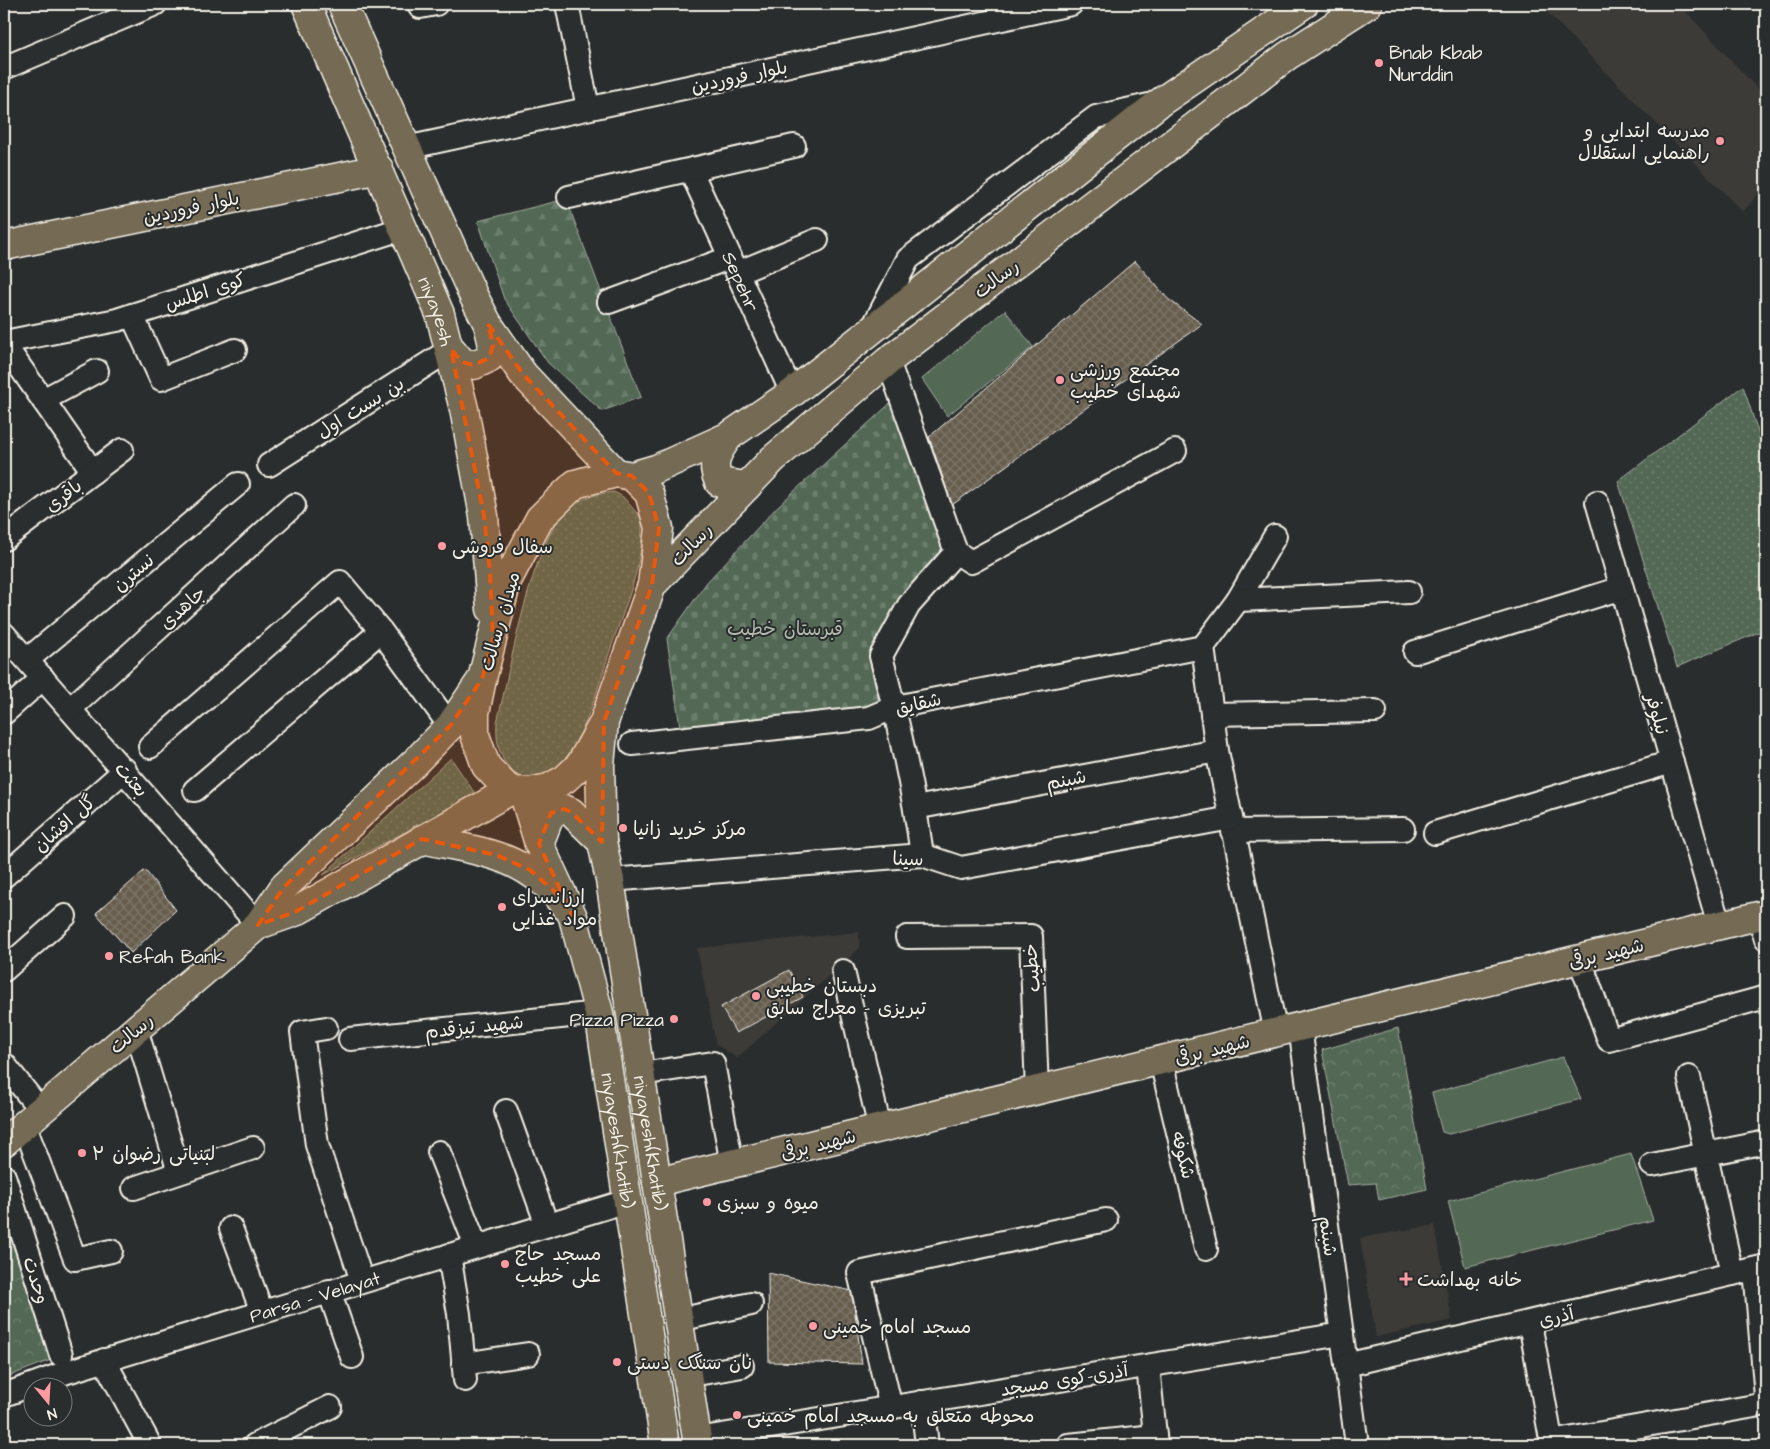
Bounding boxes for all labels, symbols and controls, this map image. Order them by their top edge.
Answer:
place label: Bnab Kbab Nurddin [1389,40,1483,89]
street label: بلوار فروردین [689,54,790,101]
marker: Bnab Kbab Nurddin [1373,57,1385,69]
place label: مدرسه ابتدایی و راهنمایی استقلال [1578,118,1710,167]
marker: مدرسه ابتدایی و راهنمایی استقلال [1714,135,1726,147]
street label: بلوار فروردین [141,185,242,232]
street label: Sepehr [714,247,765,317]
street label: رسالت [968,253,1025,305]
street label: کوی اطلس [162,267,249,318]
street label: niyayesh [410,273,460,350]
place label: مجتمع ورزشی شهدای خطیب [1070,357,1181,406]
street label: بن بست اول [312,371,410,446]
marker: مجتمع ورزشی شهدای خطیب [1054,374,1066,386]
street label: باقری [39,473,88,519]
street label: رسالت [665,517,720,573]
place label: سفال فروشی [452,534,553,561]
marker: سفال فروشی [436,540,448,552]
street label: نسترن [107,548,161,599]
street label: میدان رسالت [473,569,527,674]
street label: جاهدی [154,580,212,636]
park label: قبرستان خطیب [727,616,843,643]
street label: شقایق [892,686,944,723]
street label: نیلوفر [1637,689,1675,738]
street label: بعثت [108,756,154,804]
street label: شبنم [1044,763,1089,798]
street label: گل افشان [28,789,102,859]
place label: مرکز خرید زانیا [633,816,746,843]
marker: مرکز خرید زانیا [617,822,629,834]
street label: سینا [892,846,924,873]
place label: ارزانسرای مواد غذایی [512,884,597,933]
marker: ارزانسرای مواد غذایی [496,901,508,913]
street label: شهید برقی [1566,932,1647,977]
street label: خطیب [1017,942,1048,993]
place label: Refah Bank [119,944,225,971]
marker: Refah Bank [103,950,115,962]
place label: دبستان خطیبی تبریزی - معراج سابق [766,973,926,1022]
marker: دبستان خطیبی تبریزی - معراج سابق [750,990,762,1002]
street label: رسالت [104,1007,160,1061]
place label: Pizza Pizza [569,1007,664,1034]
street label: شهید تیزقدم [423,1009,525,1046]
marker: Pizza Pizza [668,1013,680,1025]
street label: شهید برقی [1172,1028,1253,1073]
street label: niyayesh(khatib) [593,1071,641,1211]
street label: niyayesh(Khatib) [626,1074,673,1213]
street label: شهید برقی [778,1123,859,1168]
street label: شکوفه [1164,1129,1201,1182]
place label: لبنیاتی رضوان ۲ [92,1141,215,1168]
marker: لبنیاتی رضوان ۲ [76,1147,88,1159]
place label: میوه و سبزی [717,1190,819,1217]
marker: میوه و سبزی [701,1196,713,1208]
street label: شبنم [1311,1214,1344,1258]
place label: مسجد حاج علی خطیب [515,1241,601,1290]
street label: وحدت [15,1253,56,1308]
marker: مسجد حاج علی خطیب [499,1258,511,1270]
street label: Parsa - Velayat [246,1265,384,1330]
place label: خانه بهداشت [1417,1267,1522,1294]
marker: خانه بهداشت [1399,1272,1413,1286]
street label: آذری [1536,1300,1578,1335]
place label: مسجد امام خمینی [823,1314,971,1341]
marker: مسجد امام خمینی [807,1320,819,1332]
place label: نان سنگک دستی [627,1350,752,1377]
marker: نان سنگک دستی [611,1356,623,1368]
street label: آذری-کوی مسجد [998,1357,1131,1404]
north arrow [22,1376,72,1426]
text: N [44,1403,59,1424]
place label: محوطه متعلق به مسجد امام خمینی [747,1403,1034,1430]
marker: محوطه متعلق به مسجد امام خمینی [731,1409,743,1421]

